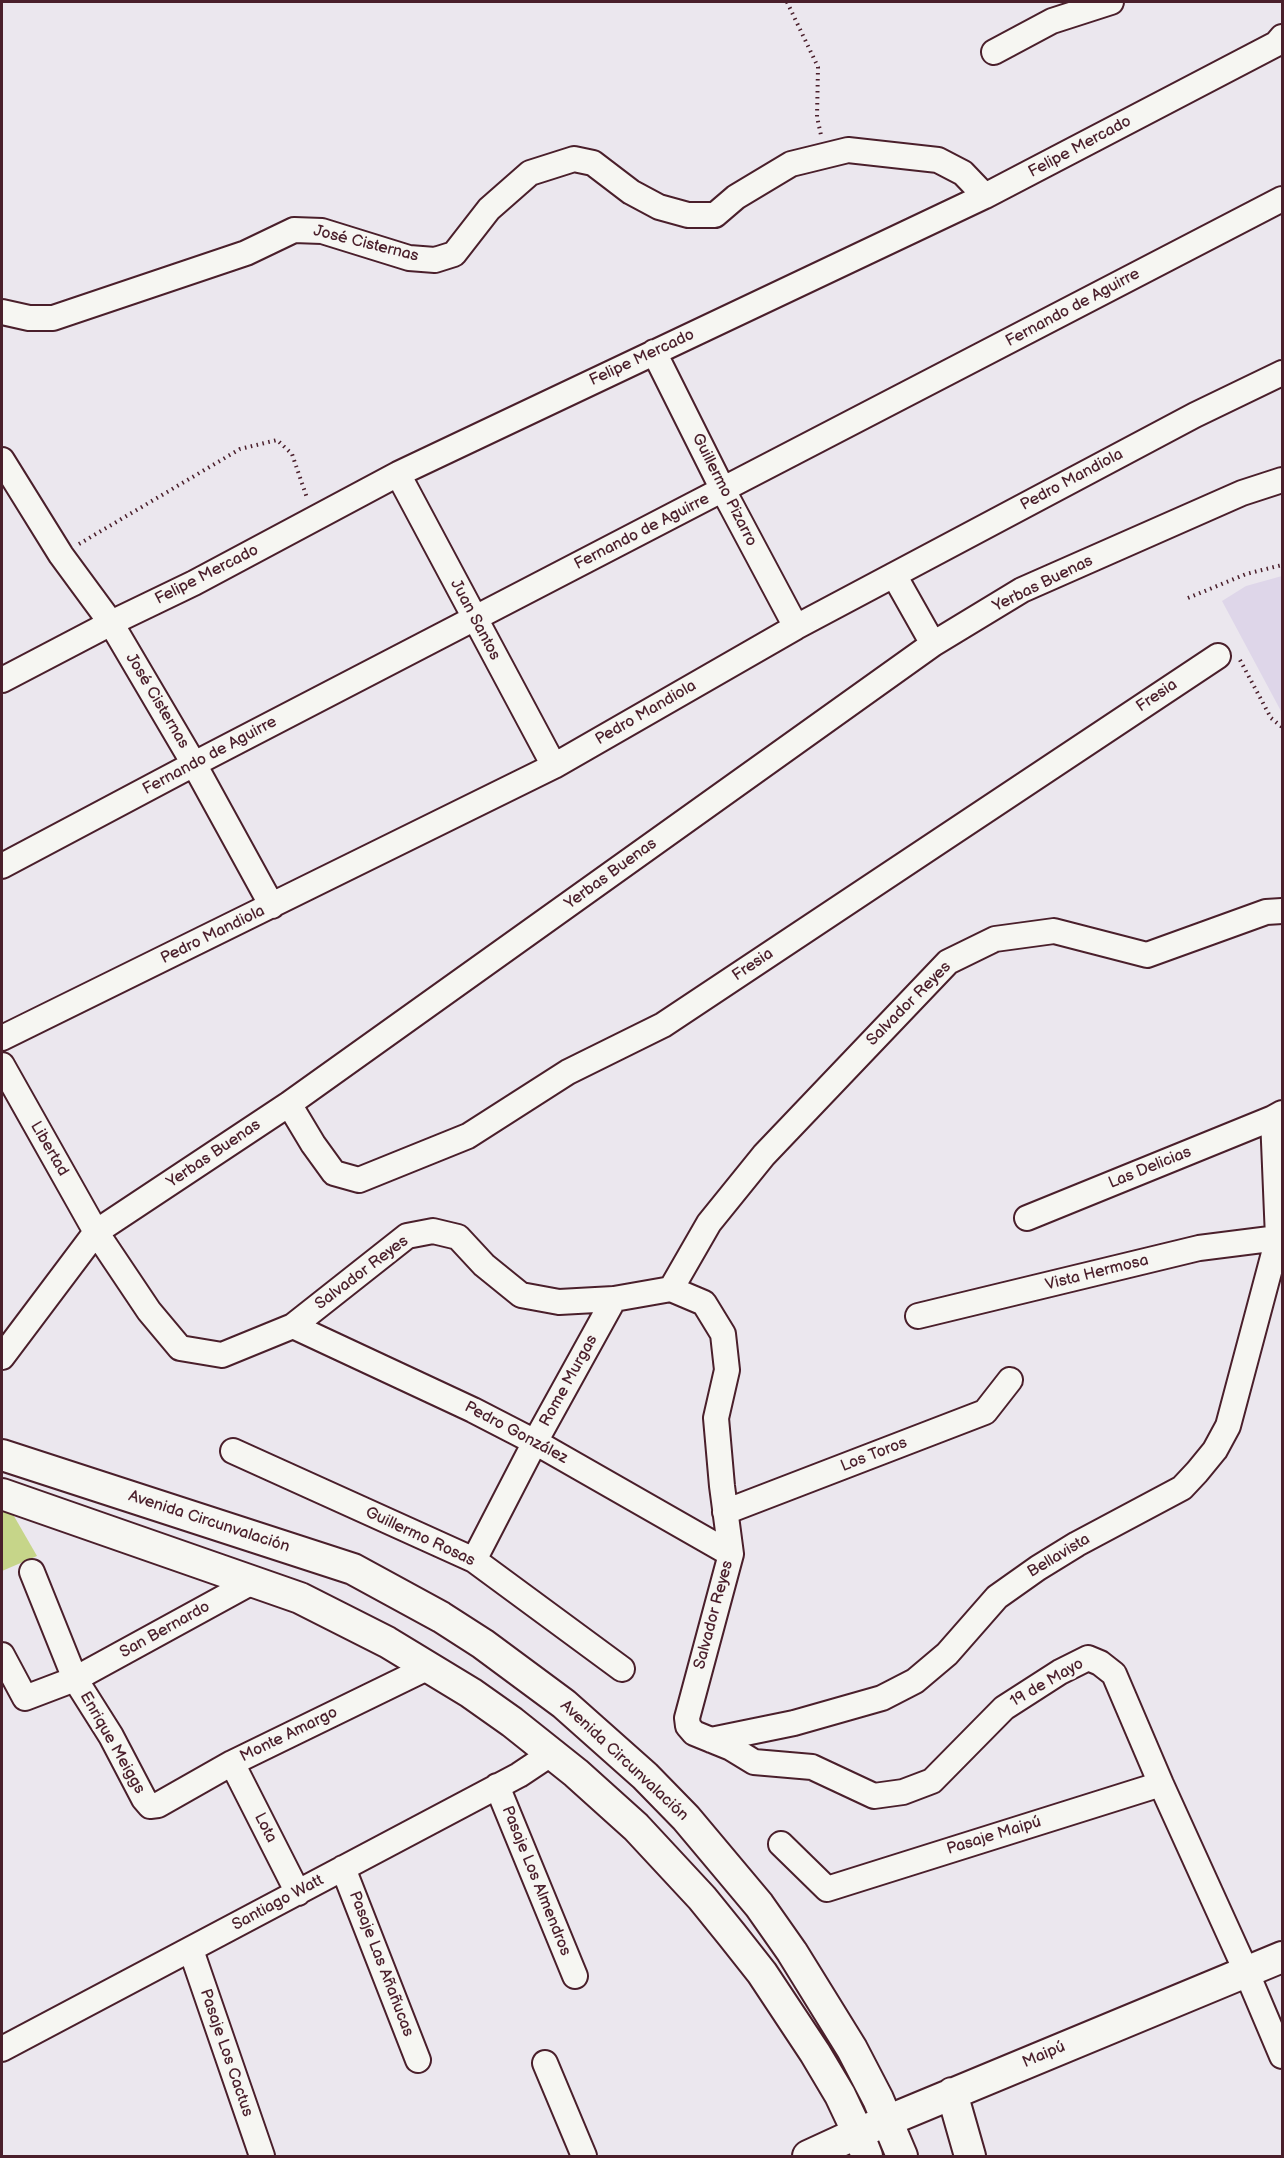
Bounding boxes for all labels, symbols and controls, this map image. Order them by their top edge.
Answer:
street label: Felipe Mercado [1025,112,1135,182]
street label: José Cisternas [311,222,421,266]
street label: Fernando de Aguirre [1003,265,1143,351]
street label: Felipe Mercado [587,325,697,391]
street label: Guillermo Pizarro [687,430,761,550]
street label: Pedro Mandiola [1017,445,1127,515]
street label: Fernando de Aguirre [571,490,713,574]
street label: Felipe Mercado [152,541,262,609]
street label: Yerbas Buenas [990,551,1096,617]
street label: Juan Santos [446,576,504,664]
street label: José Cisternas [121,650,193,752]
street label: Fresia [1133,675,1181,717]
street label: Pedro Mandiola [592,676,700,750]
street label: Fernando de Aguirre [140,713,280,799]
street label: Yerbas Buenas [561,834,661,914]
street label: Pedro Mandiola [158,902,268,968]
street label: Fresia [729,944,777,986]
street label: Salvador Reyes [863,958,955,1050]
street label: Yerbas Buenas [163,1116,265,1192]
street label: Libertad [26,1118,72,1180]
street label: Las Delicias [1106,1143,1194,1193]
street label: Salvador Reyes [312,1232,412,1314]
street label: Vista Hermosa [1043,1251,1151,1295]
street label: Rome Murgas [536,1332,602,1430]
street label: Pedro González [461,1398,571,1468]
street label: Los Toros [838,1434,910,1476]
street label: Avenida Circunvalación [126,1487,292,1557]
street label: Guillermo Rosas [362,1503,478,1571]
street label: Bellavista [1024,1530,1094,1582]
street label: Salvador Reyes [690,1559,738,1671]
street label: San Bernardo [117,1597,213,1663]
street label: 19 de Mayo [1007,1654,1087,1712]
street label: Enrique Meiggs [75,1689,149,1797]
street label: Avenida Circunvalación [556,1697,692,1825]
street label: Monte Amargo [237,1703,341,1767]
street label: Pasaje Los Almendros [497,1803,575,1959]
street label: Lota [249,1810,281,1846]
street label: Pasaje Maipú [945,1813,1043,1859]
street label: Santiago Watt [229,1871,327,1935]
street label: Pasaje Las Añañucas [344,1889,418,2039]
street label: Pasaje Los Cactus [195,1987,257,2119]
street label: Maipú [1020,2037,1068,2073]

